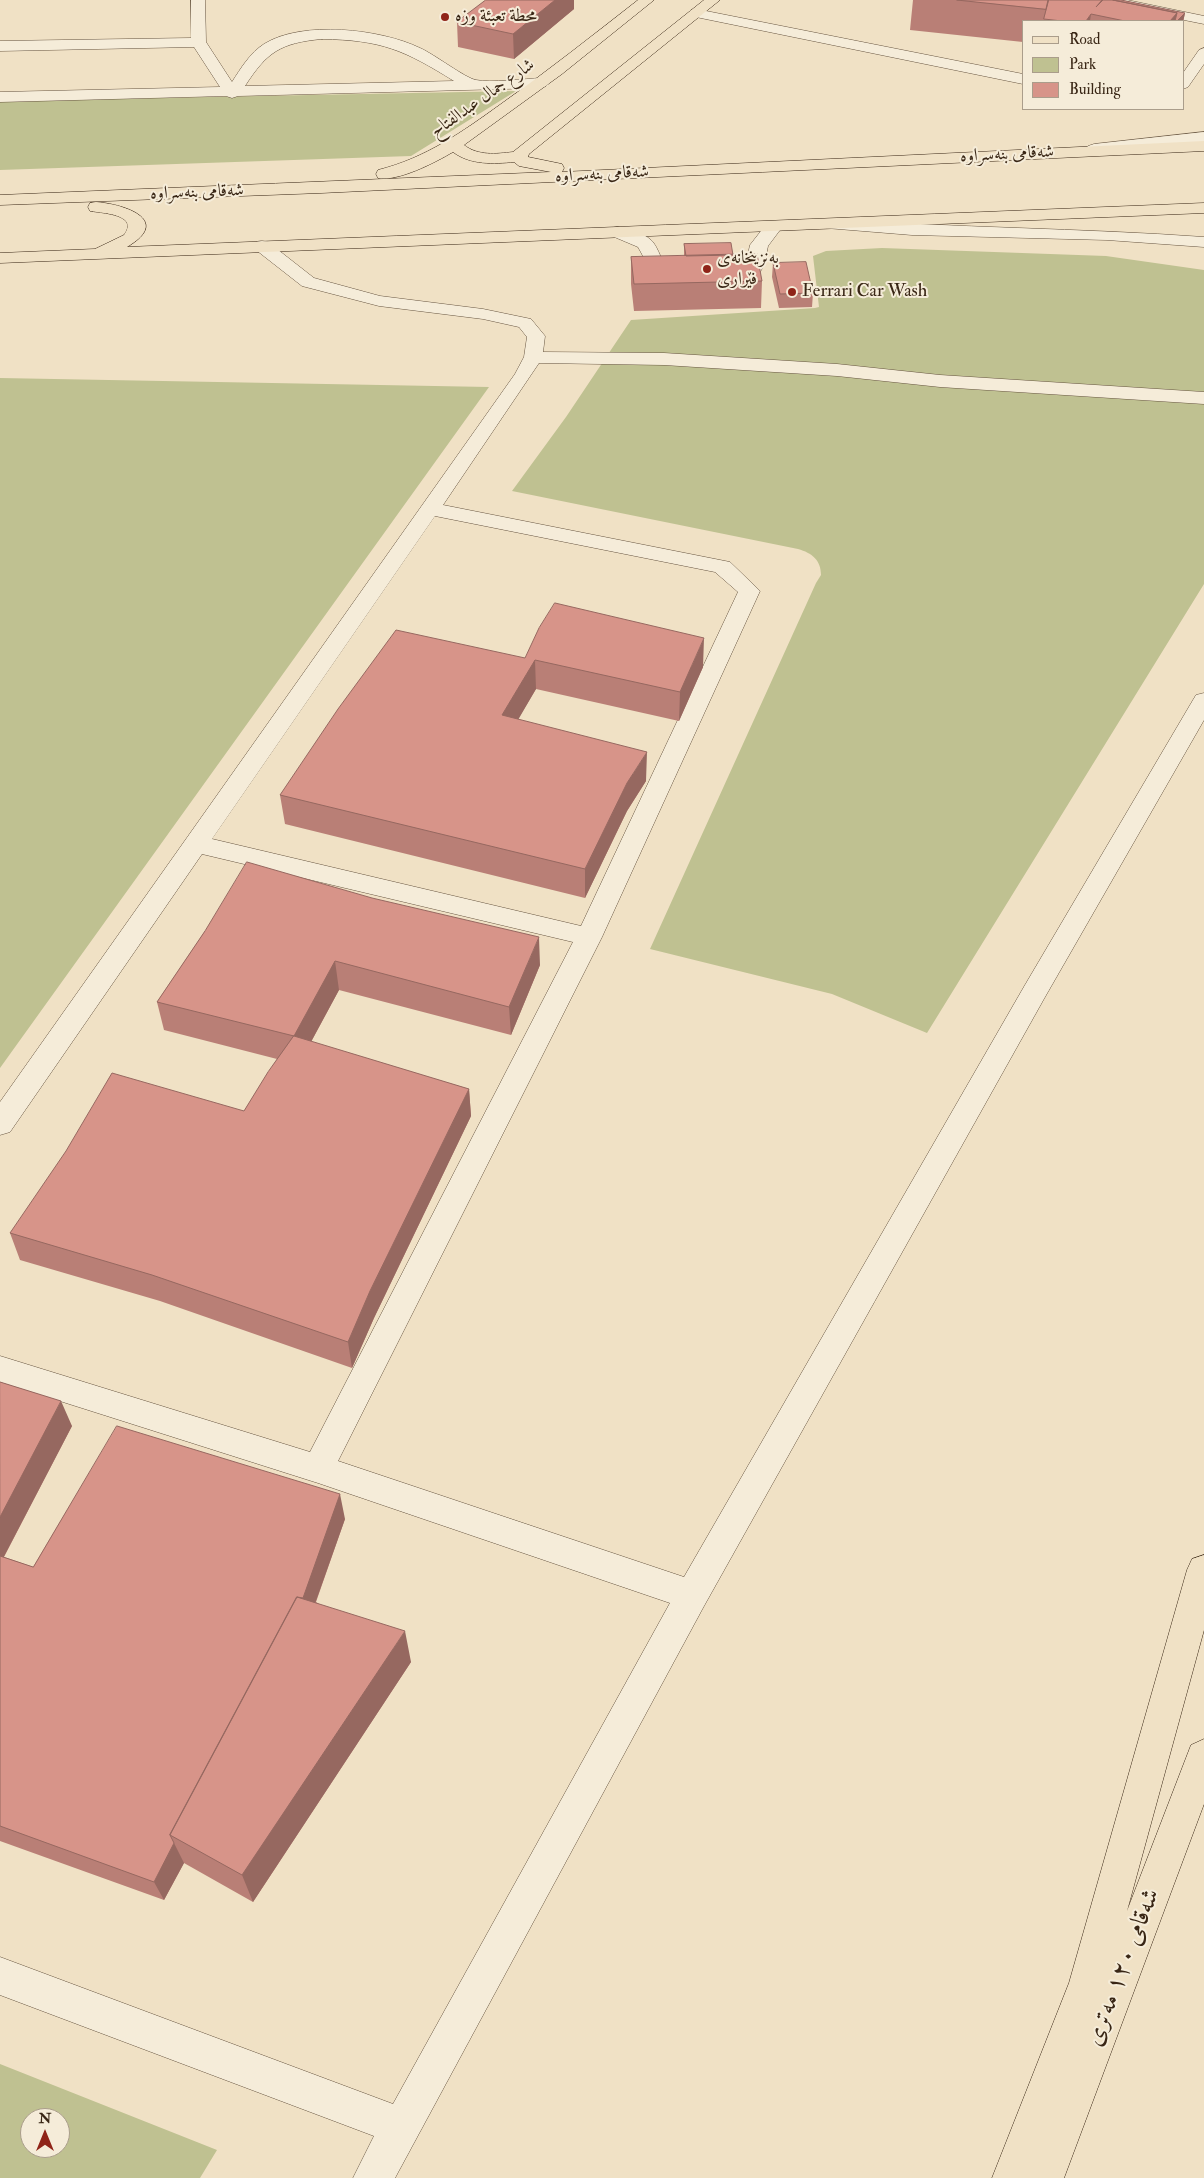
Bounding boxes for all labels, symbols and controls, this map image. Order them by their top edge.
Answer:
place label: محطة تعبئة وزه [455,6,537,28]
marker: محطة تعبئة وزه [439,11,451,23]
legend [1022,20,1184,110]
text: Road [1069,30,1100,49]
street label: شارع جمال عبدالفتاح [427,55,539,143]
text: Park [1069,55,1096,74]
text: Building [1069,80,1121,99]
street label: شەقامی بنەسراوە [960,142,1054,168]
street label: شەقامی بنەسراوە [555,162,649,188]
street label: شەقامی بنەسراوە [150,181,244,205]
place label: بەنزینخانەی فێراری [717,248,779,290]
marker: بەنزینخانەی فێراری [701,263,713,275]
place label: Ferrari Car Wash [802,281,927,303]
marker: Ferrari Car Wash [786,286,798,298]
street label: شەقامی ١٢٠ مەتری [1080,1885,1168,2051]
north arrow [20,2108,70,2158]
text: N [39,2110,51,2127]

